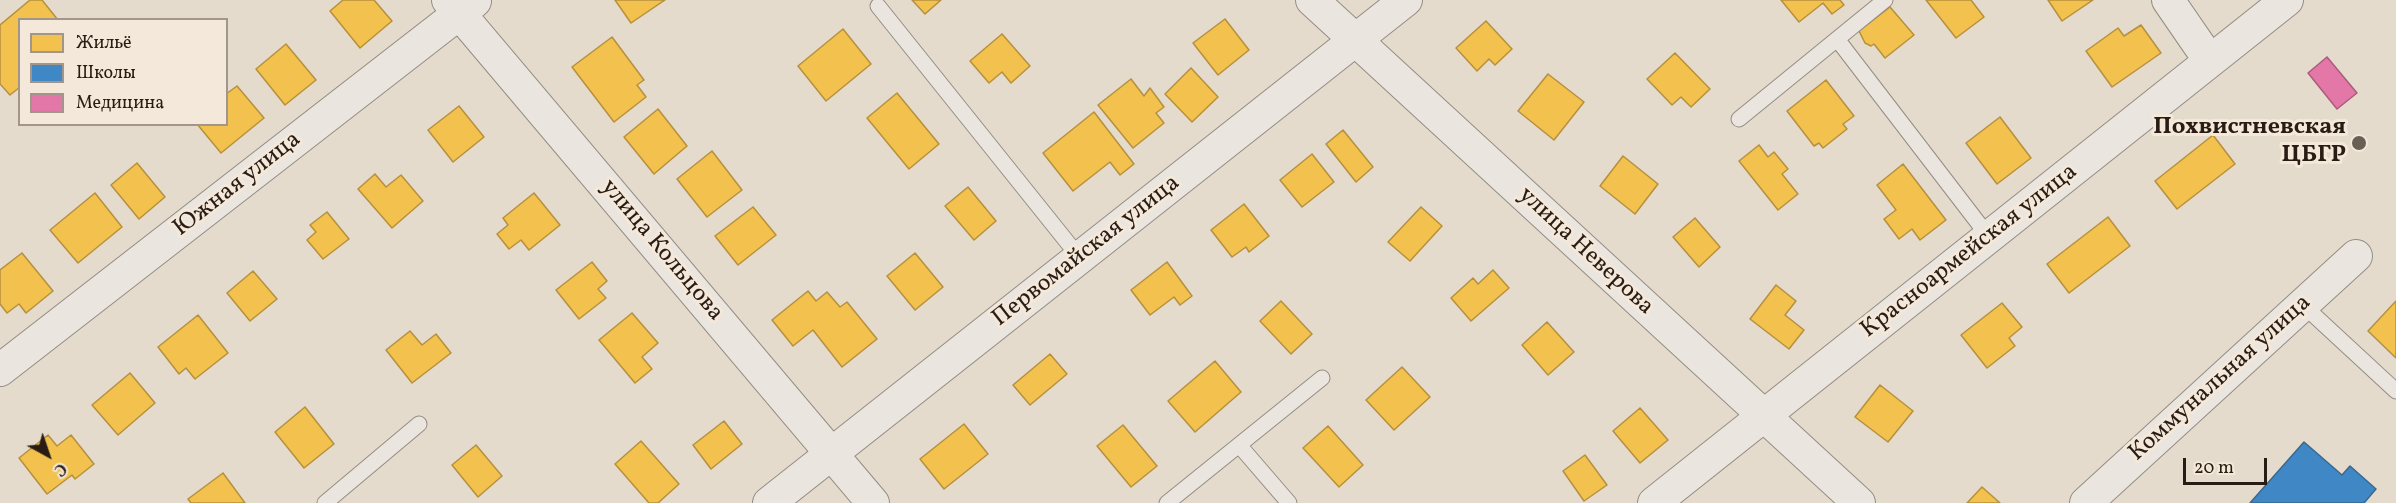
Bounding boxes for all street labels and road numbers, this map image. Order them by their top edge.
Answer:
street label: Южная улица [168,126,308,244]
street label: Красноармейская улица [1856,159,2084,345]
street label: Первомайская улица [987,170,1187,334]
street label: улица Кольцова [593,174,729,328]
street label: улица Неверова [1511,182,1659,322]
street label: Коммунальная улица [2124,290,2318,468]

